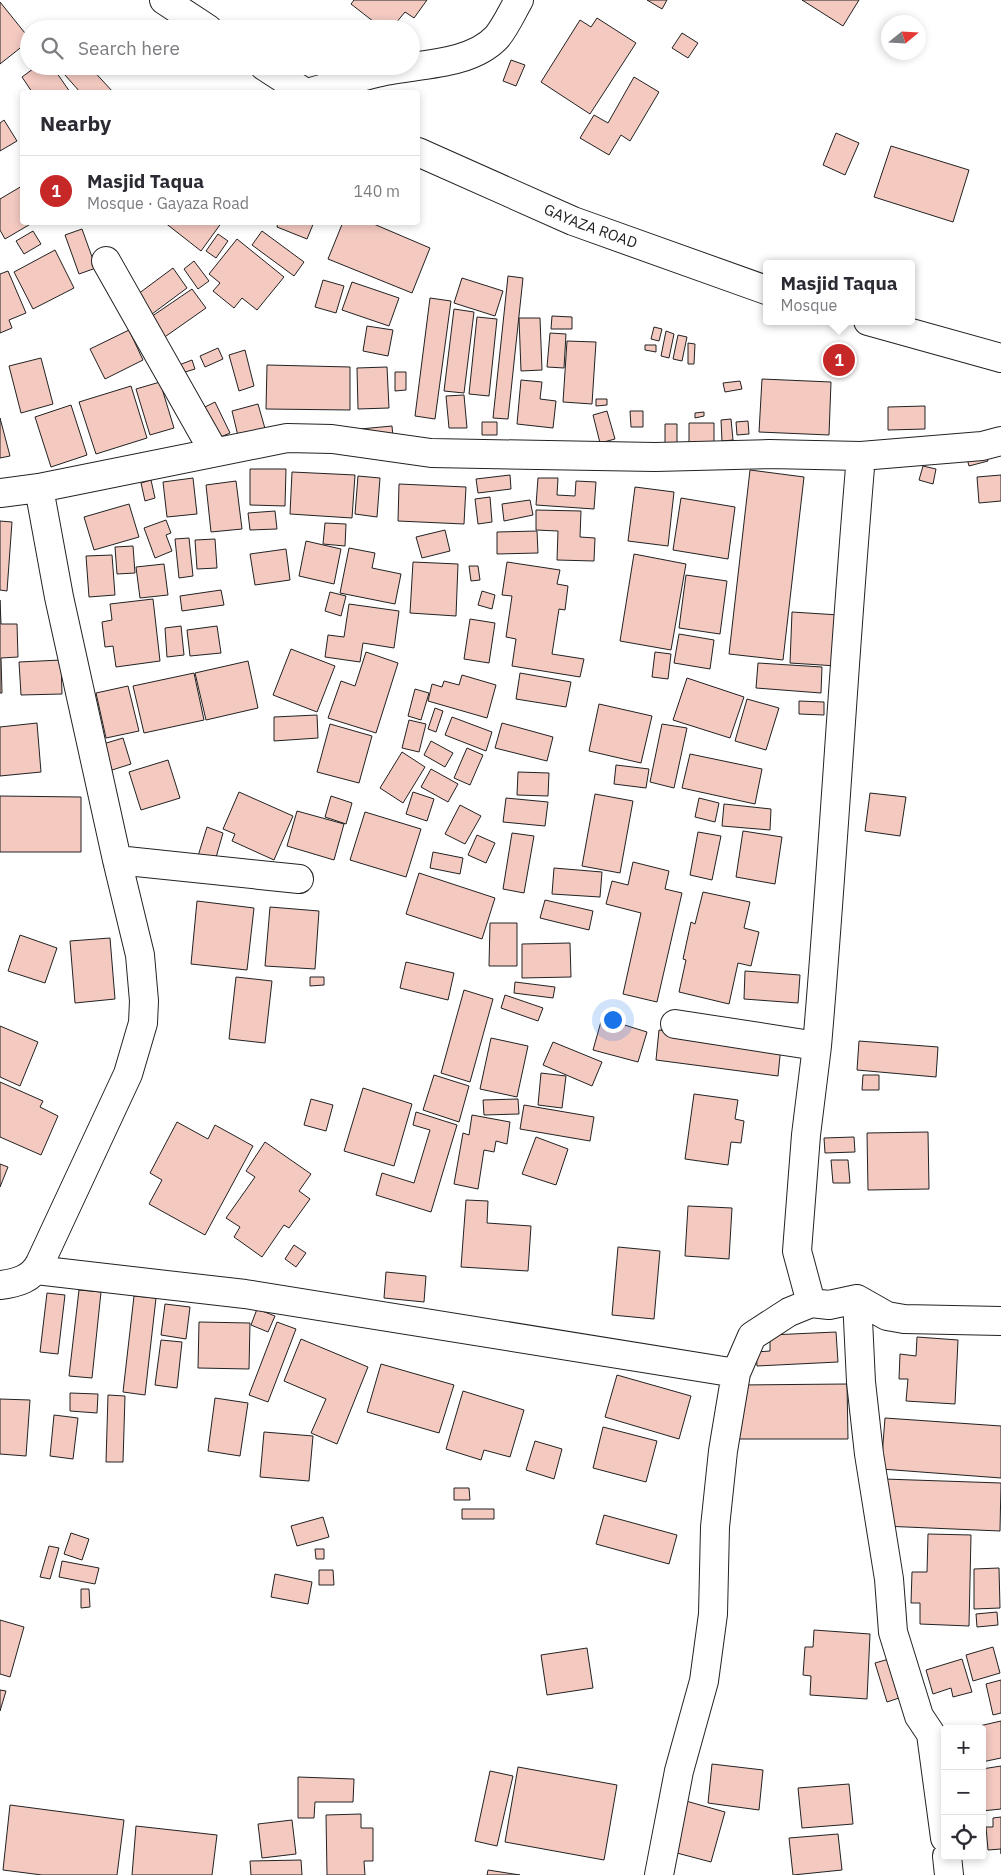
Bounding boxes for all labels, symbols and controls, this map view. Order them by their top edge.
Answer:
north arrow [881,15,926,60]
search box [20,20,420,75]
icon: search [38,34,66,62]
text: Search here [78,36,180,60]
text: Nearby [40,109,111,137]
text: Masjid Taqua [87,169,204,193]
text: 1 [51,181,61,201]
text: 140 m [353,181,400,201]
text: Mosque · Gayaza Road [87,193,249,213]
street label: GAYAZA ROAD [541,199,640,252]
popup [763,260,915,325]
text: Masjid Taqua [780,271,898,295]
text: Mosque [780,295,837,315]
pin: 1 [823,341,855,379]
your location [600,1007,626,1033]
map controls [941,1725,986,1860]
button: + [941,1725,986,1770]
button: − [941,1770,986,1815]
button: locate [941,1815,986,1860]

